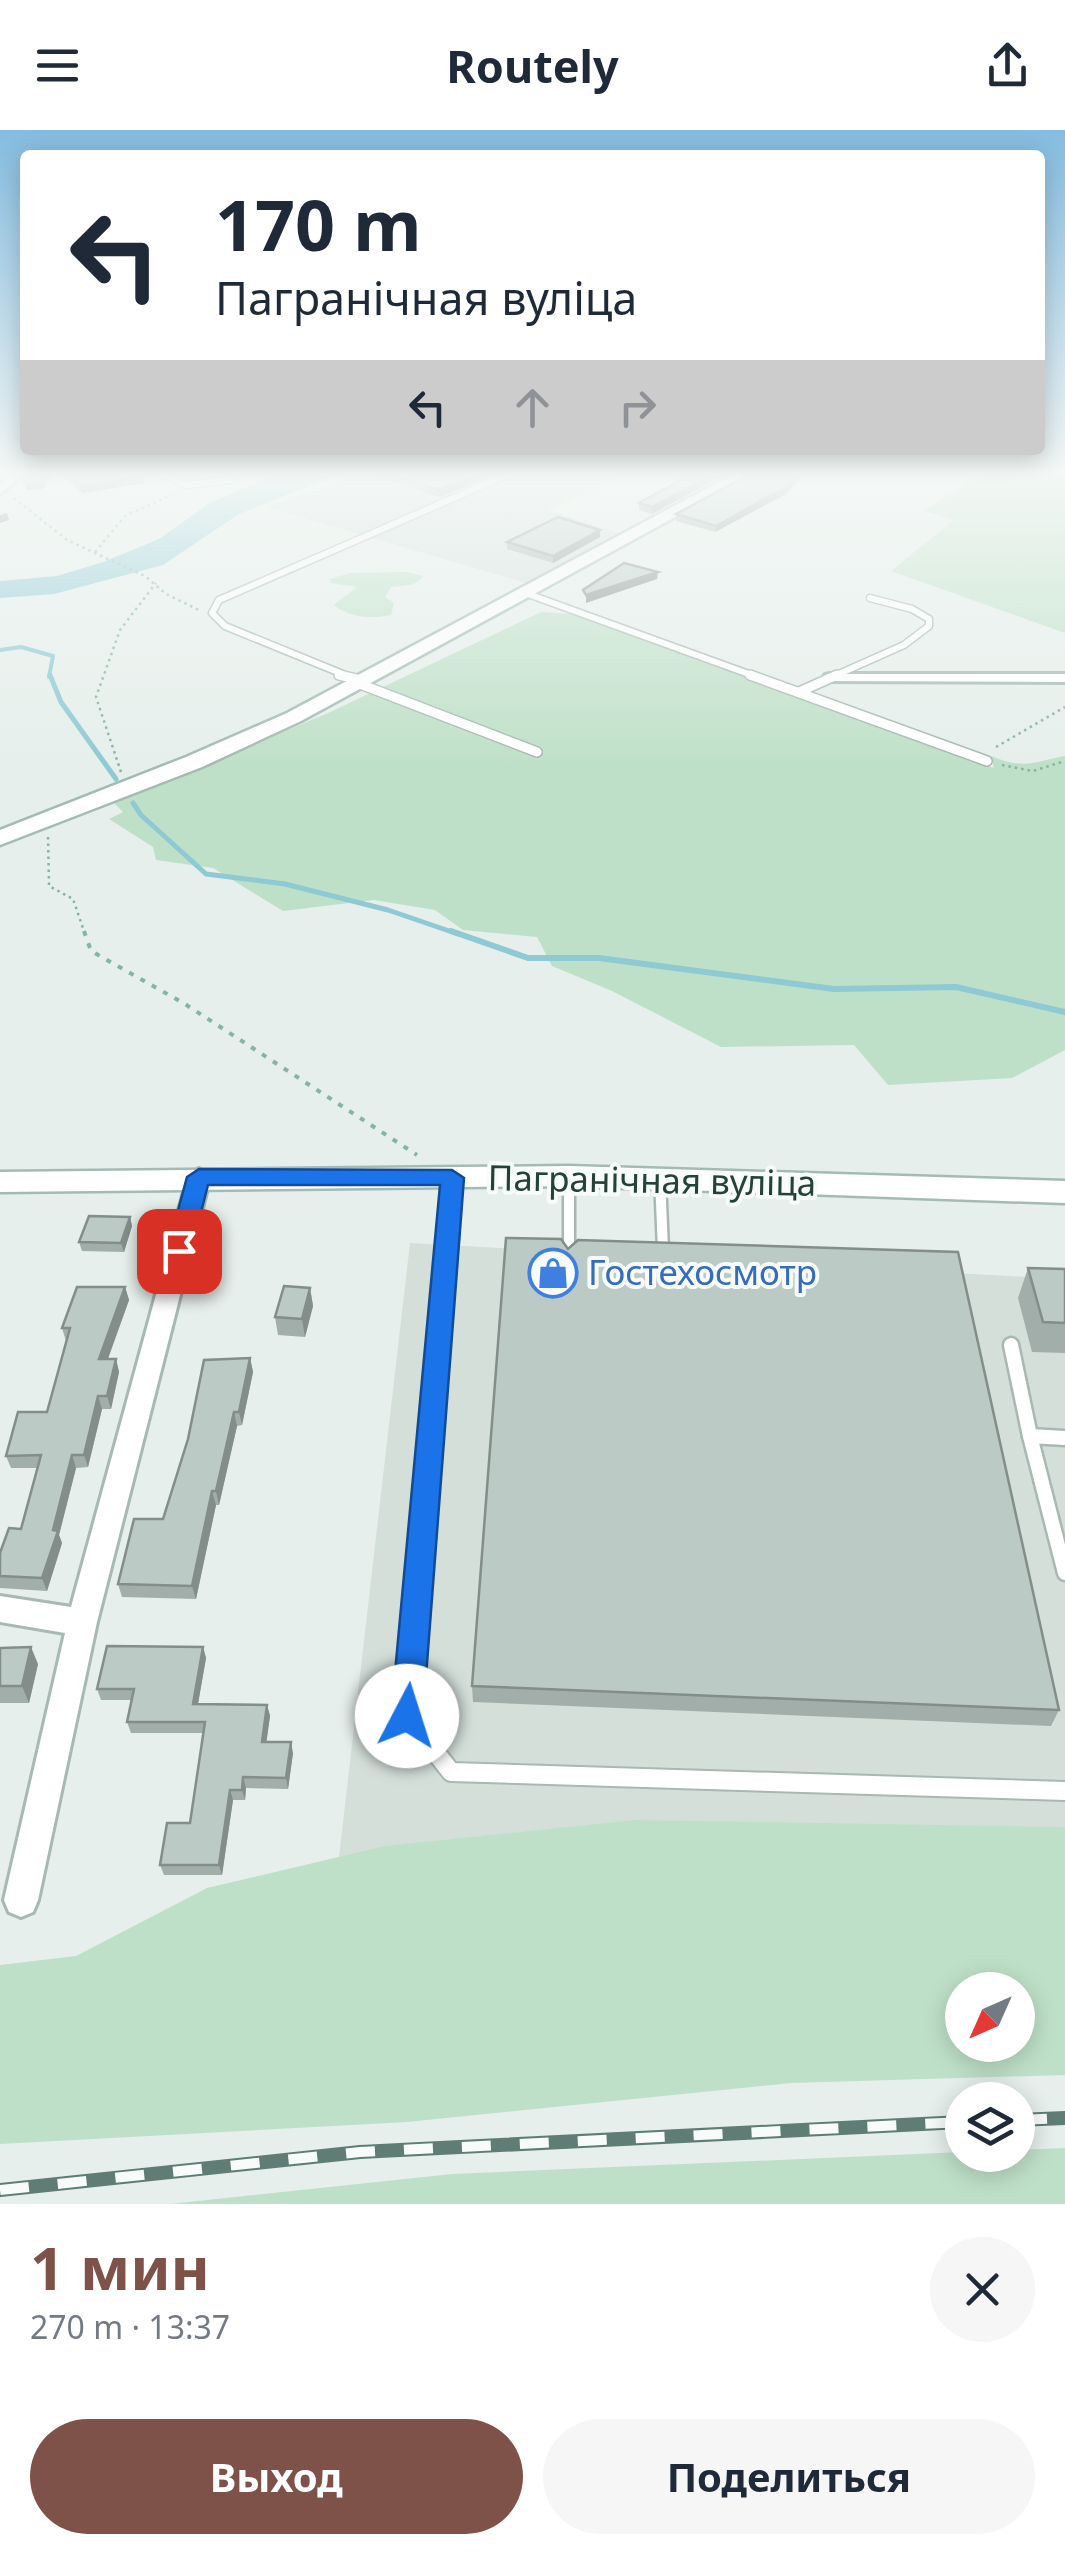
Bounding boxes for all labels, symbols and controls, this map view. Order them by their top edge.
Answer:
text: Routely [446,35,619,96]
icon: menu [30,38,85,93]
icon: share [980,38,1035,93]
text: 170 m [215,176,422,272]
icon: left [50,190,180,320]
text: Пагранічная вуліца [215,267,637,328]
icon: left [400,380,455,435]
icon: ahead [505,380,560,435]
icon: right [610,380,665,435]
street label: Пагранічная вуліца [487,1153,817,1206]
pin [137,1209,222,1294]
icon: arrive [152,1224,207,1279]
shop icon: Гостехосмотр [527,1247,579,1299]
place label: Гостехосмотр [588,1248,817,1295]
position arrow [355,1664,459,1768]
north arrow [945,1972,1035,2062]
map controls [945,1972,1035,2172]
button: layers [945,2082,1035,2172]
text: 1 мин [30,2226,210,2308]
button: close [930,2237,1035,2342]
text: 270 m · 13:37 [30,2305,230,2348]
button: Выход [30,2419,523,2534]
button: Поделиться [543,2419,1035,2534]

